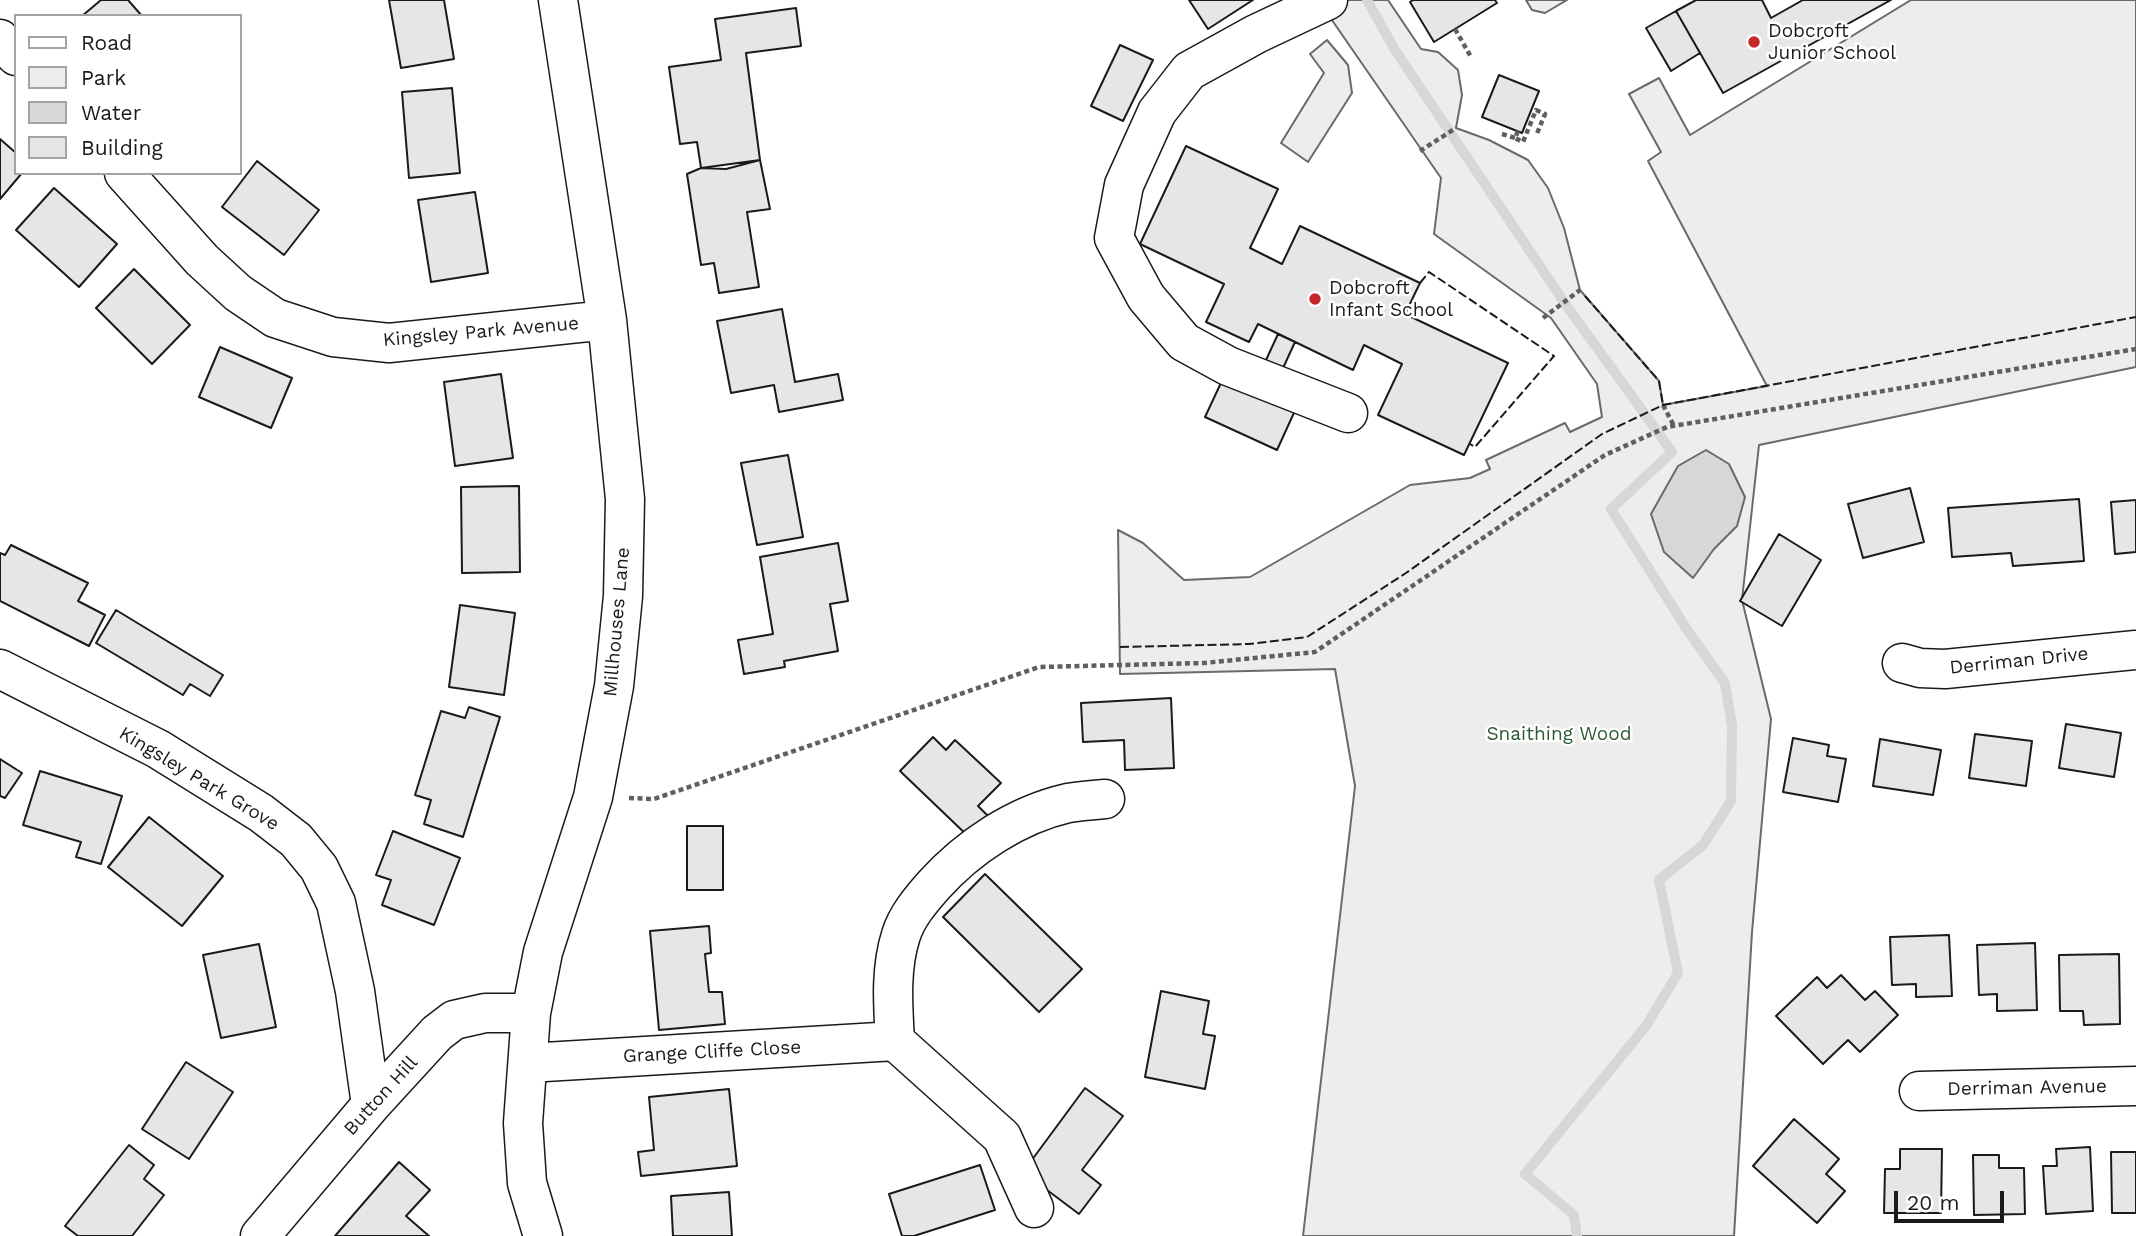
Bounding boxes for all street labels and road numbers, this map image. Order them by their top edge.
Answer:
street label: Kingsley Park Avenue [382,312,580,352]
street label: Millhouses Lane [599,546,635,698]
street label: Derriman Drive [1948,642,2090,680]
street label: Kingsley Park Grove [115,722,283,836]
street label: Grange Cliffe Close [622,1036,802,1068]
street label: Button Hill [339,1052,423,1140]
street label: Derriman Avenue [1947,1075,2107,1101]

